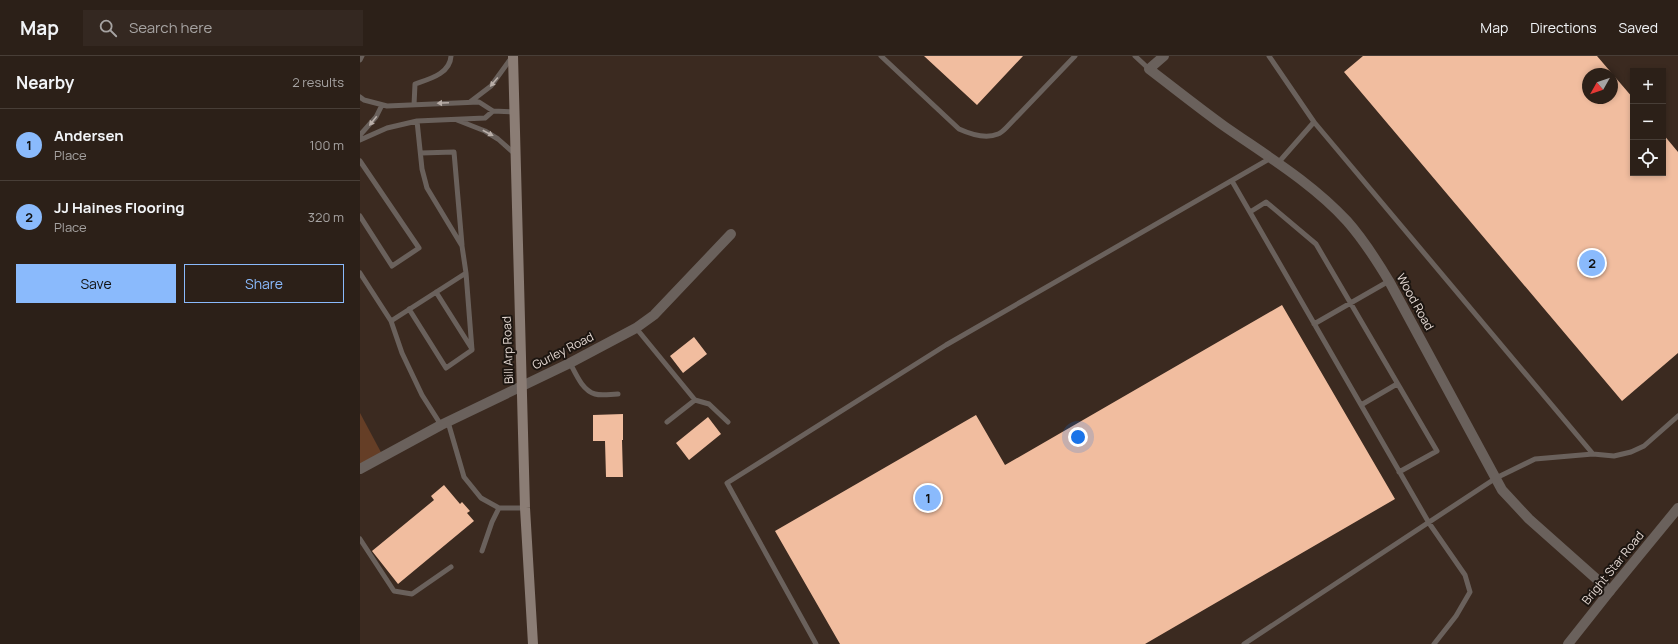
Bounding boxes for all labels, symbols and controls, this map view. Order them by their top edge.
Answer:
search box [83,10,363,46]
text: Map [20,15,59,41]
icon: search [97,17,119,39]
text: Search here [129,17,212,38]
text: Map [1480,18,1508,37]
text: Directions [1530,18,1597,37]
text: Saved [1619,18,1658,37]
north arrow [1582,68,1618,104]
map controls [1630,68,1666,176]
button: + [1630,68,1666,104]
text: Nearby [16,71,74,94]
text: 2 results [292,73,344,91]
one-way arrow [489,77,498,87]
one-way arrow [437,100,449,107]
button: − [1630,104,1666,140]
one-way arrow [368,116,377,126]
text: Andersen [54,125,124,146]
one-way arrow [482,130,493,136]
text: 1 [26,136,32,154]
text: 100 m [309,136,344,154]
button: locate [1630,140,1666,176]
text: Place [54,146,87,164]
text: JJ Haines Flooring [54,197,185,218]
text: 2 [25,208,33,226]
text: 320 m [308,208,344,226]
text: Place [54,218,87,236]
pin: 2 [1579,248,1605,278]
button: Save [16,264,176,303]
button: Share [184,264,344,303]
street label: Wood Road [1393,270,1438,333]
street label: Bill Arp Road [498,316,517,384]
street label: Gurley Road [529,328,596,373]
your location [1068,427,1088,447]
pin: 1 [915,483,941,513]
street label: Bright Star Road [1578,527,1648,608]

